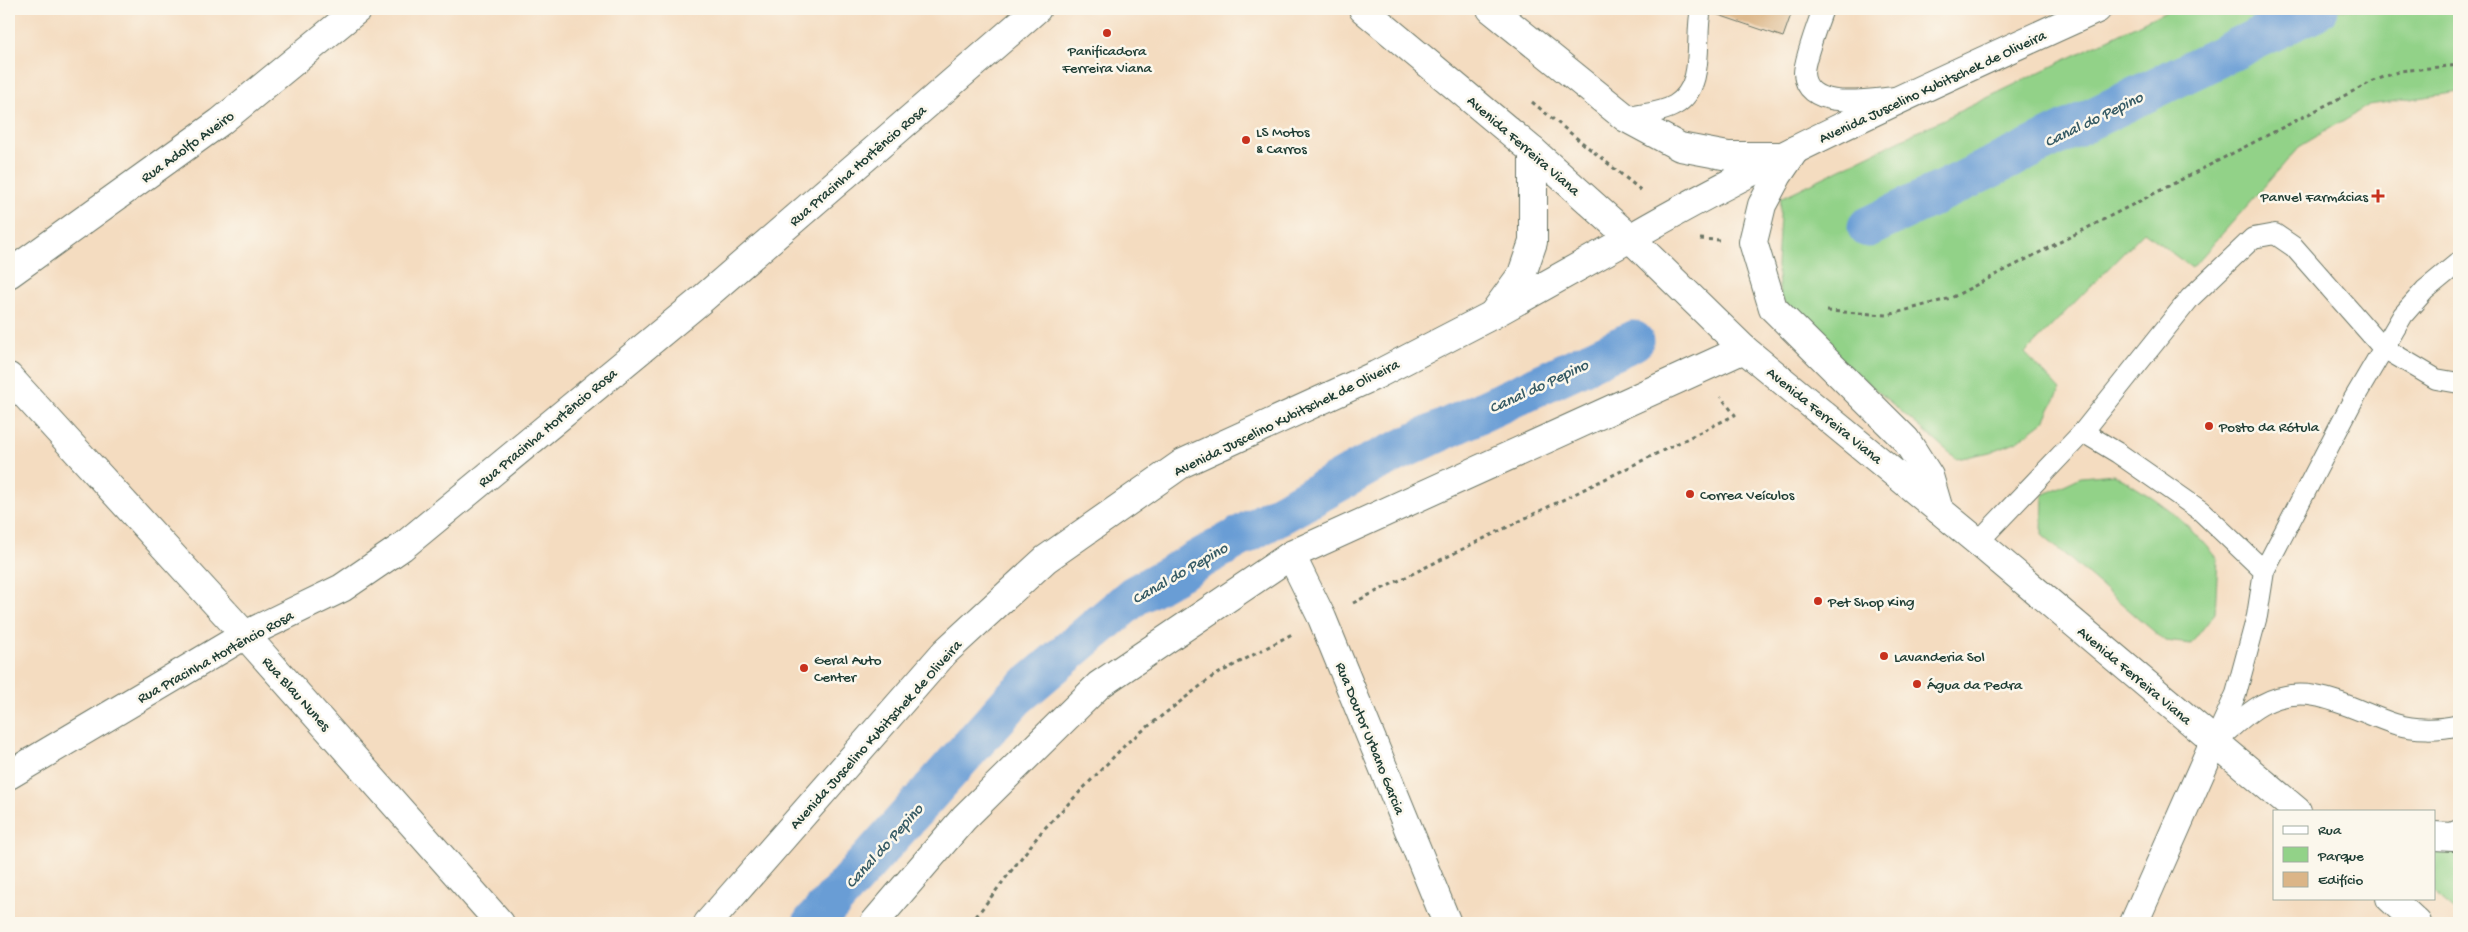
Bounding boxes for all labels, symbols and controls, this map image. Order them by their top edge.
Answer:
marker: Panificadora Ferreira Viana [1101,27,1113,39]
street label: Avenida Juscelino Kubitschek de Oliveira [1816,27,2050,149]
place label: Panificadora Ferreira Viana [1061,43,1152,78]
water label: Canal do Pepino [2042,89,2147,153]
street label: Avenida Ferreira Viana [1462,93,1583,201]
street label: Rua Pracinha Hortêncio Rosa [786,102,931,231]
street label: Rua Adolfo Aveiro [138,108,239,188]
place label: LS Motos & Carros [1256,124,1310,159]
marker: LS Motos & Carros [1240,134,1252,146]
place label: Panvel Farmácias [2260,189,2368,207]
marker: Panvel Farmácias [2372,190,2384,202]
street label: Avenida Juscelino Kubitschek de Oliveira [1171,356,1403,481]
water label: Canal do Pepino [1487,357,1593,419]
street label: Avenida Ferreira Viana [1762,364,1886,469]
street label: Rua Pracinha Hortêncio Rosa [475,365,622,492]
place label: Posto da Rótula [2218,419,2320,437]
marker: Posto da Rótula [2203,420,2215,432]
place label: Correa Veículos [1700,487,1795,505]
marker: Correa Veículos [1684,488,1696,500]
water label: Canal do Pepino [1130,540,1233,610]
place label: Pet Shop King [1827,594,1915,612]
marker: Pet Shop King [1812,595,1824,607]
street label: Rua Pracinha Hortêncio Rosa [135,607,298,708]
street label: Avenida Ferreira Viana [2073,623,2195,730]
street label: Avenida Juscelino Kubitschek de Oliveira [787,636,967,834]
place label: Lavanderia Sol [1894,649,1985,667]
marker: Lavanderia Sol [1878,650,1890,662]
place label: Geral Auto Center [814,652,882,687]
street label: Rua Blau Nunes [257,653,334,736]
street label: Rua Doutor Urbano Garcia [1330,660,1408,818]
marker: Geral Auto Center [798,662,810,674]
place label: Água da Pedra [1927,677,2023,695]
marker: Água da Pedra [1911,678,1923,690]
water label: Canal do Pepino [843,801,929,894]
legend [2273,810,2436,900]
text: Rua [2318,822,2342,840]
text: Parque [2317,848,2364,866]
text: Edifício [2318,872,2364,890]

